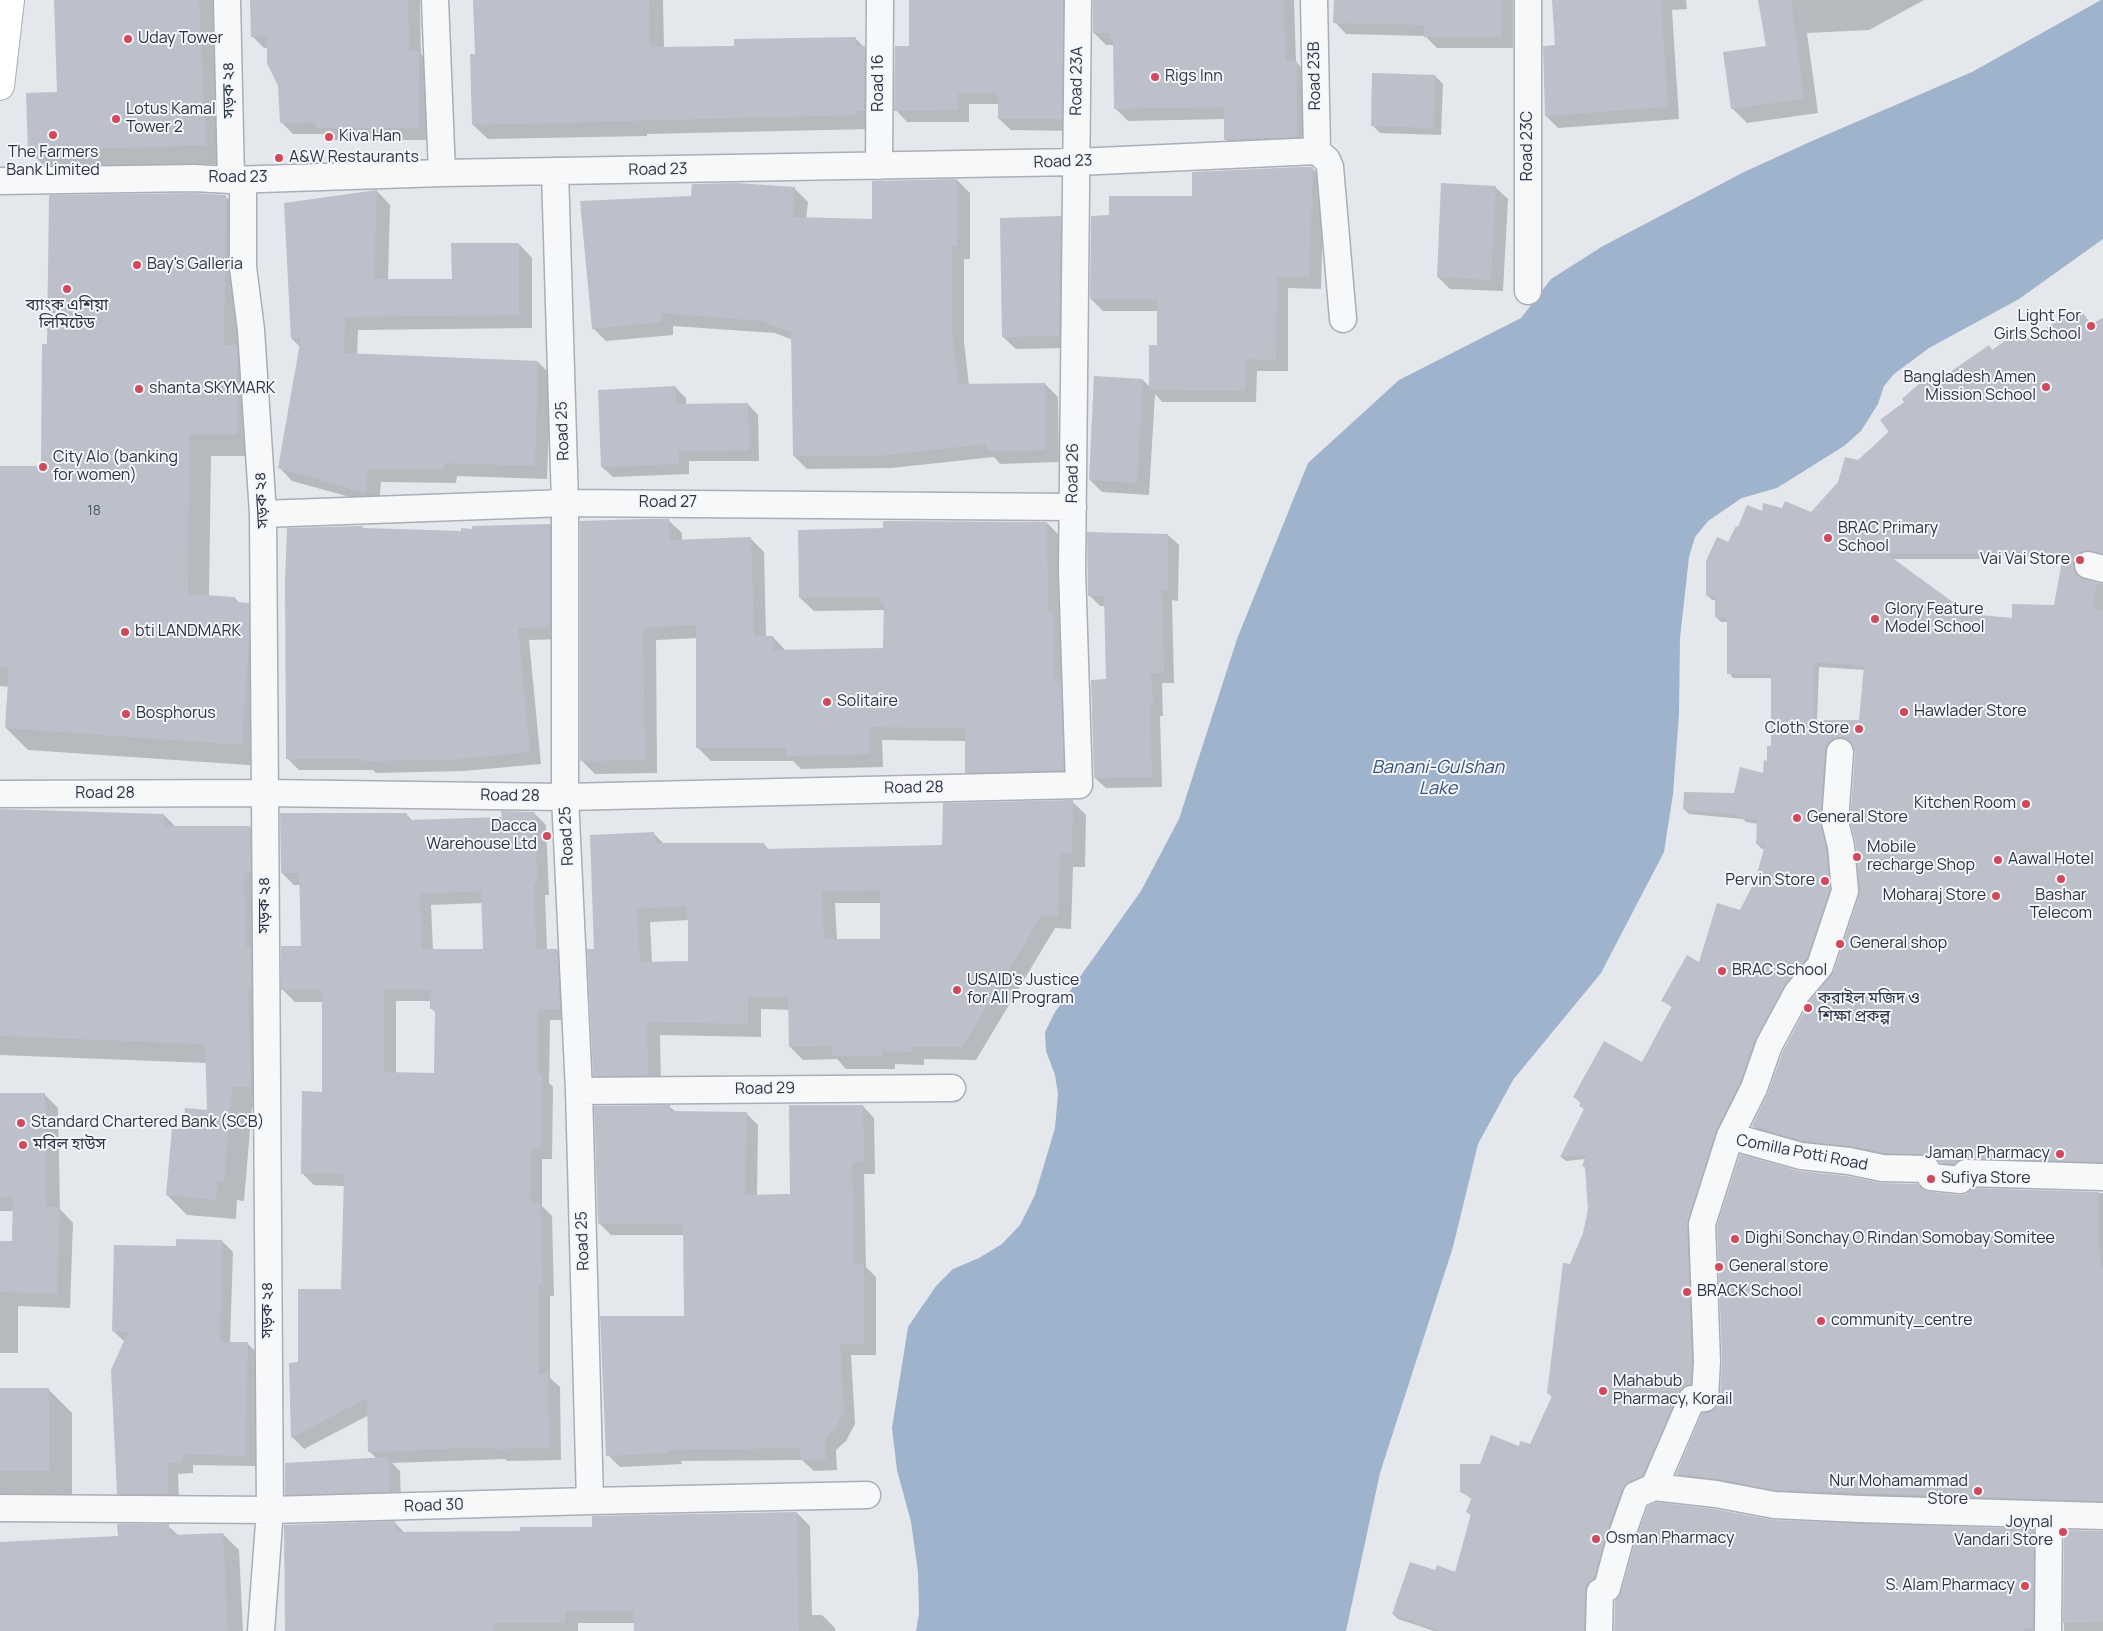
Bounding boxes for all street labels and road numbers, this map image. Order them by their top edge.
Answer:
street label: Road 23B [1305,41,1325,111]
street label: Road 23A [1067,46,1087,116]
street label: Road 16 [869,54,889,112]
street label: সড়ক ২৪ [219,62,239,118]
street label: Road 23C [1518,111,1538,181]
street label: Road 23 [1033,151,1093,173]
street label: Road 23 [628,160,688,180]
street label: Road 23 [208,168,268,188]
street label: Road 25 [552,401,574,461]
street label: Road 26 [1063,443,1083,503]
street label: সড়ক ২৪ [251,471,273,529]
street label: Road 27 [639,493,697,513]
street label: Road 28 [884,778,944,798]
street label: Road 28 [75,784,135,804]
street label: Road 28 [480,786,540,806]
street label: Road 25 [556,806,578,866]
street label: সড়ক ২৪ [255,877,275,933]
street label: Road 29 [735,1079,795,1099]
street label: Comilla Potti Road [1735,1131,1869,1175]
street label: Road 25 [572,1211,594,1271]
street label: সড়ক ২৪ [258,1282,278,1338]
street label: Road 30 [404,1495,464,1517]

